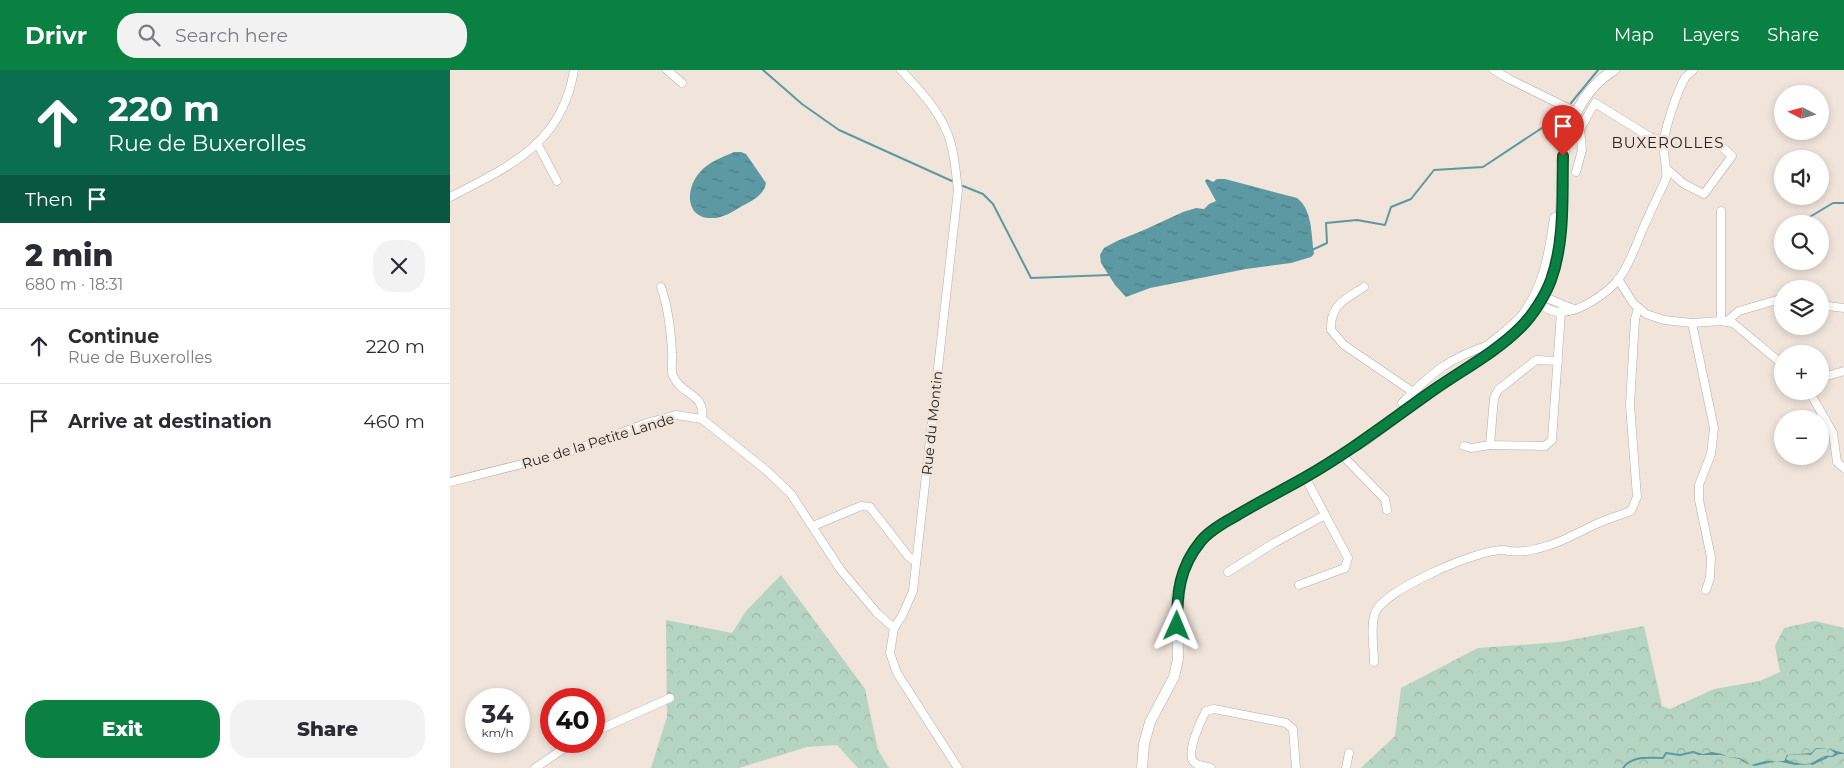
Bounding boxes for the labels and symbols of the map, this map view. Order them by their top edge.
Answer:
north arrow [1774,85,1829,140]
pin [1542,105,1584,156]
district label: BUXEROLLES [1612,133,1724,152]
street label: Rue du Montin [918,370,946,476]
street label: Rue de la Petite Lande [520,409,676,473]
position arrow [1150,599,1202,651]
speed limit sign: 40 [540,688,605,753]

